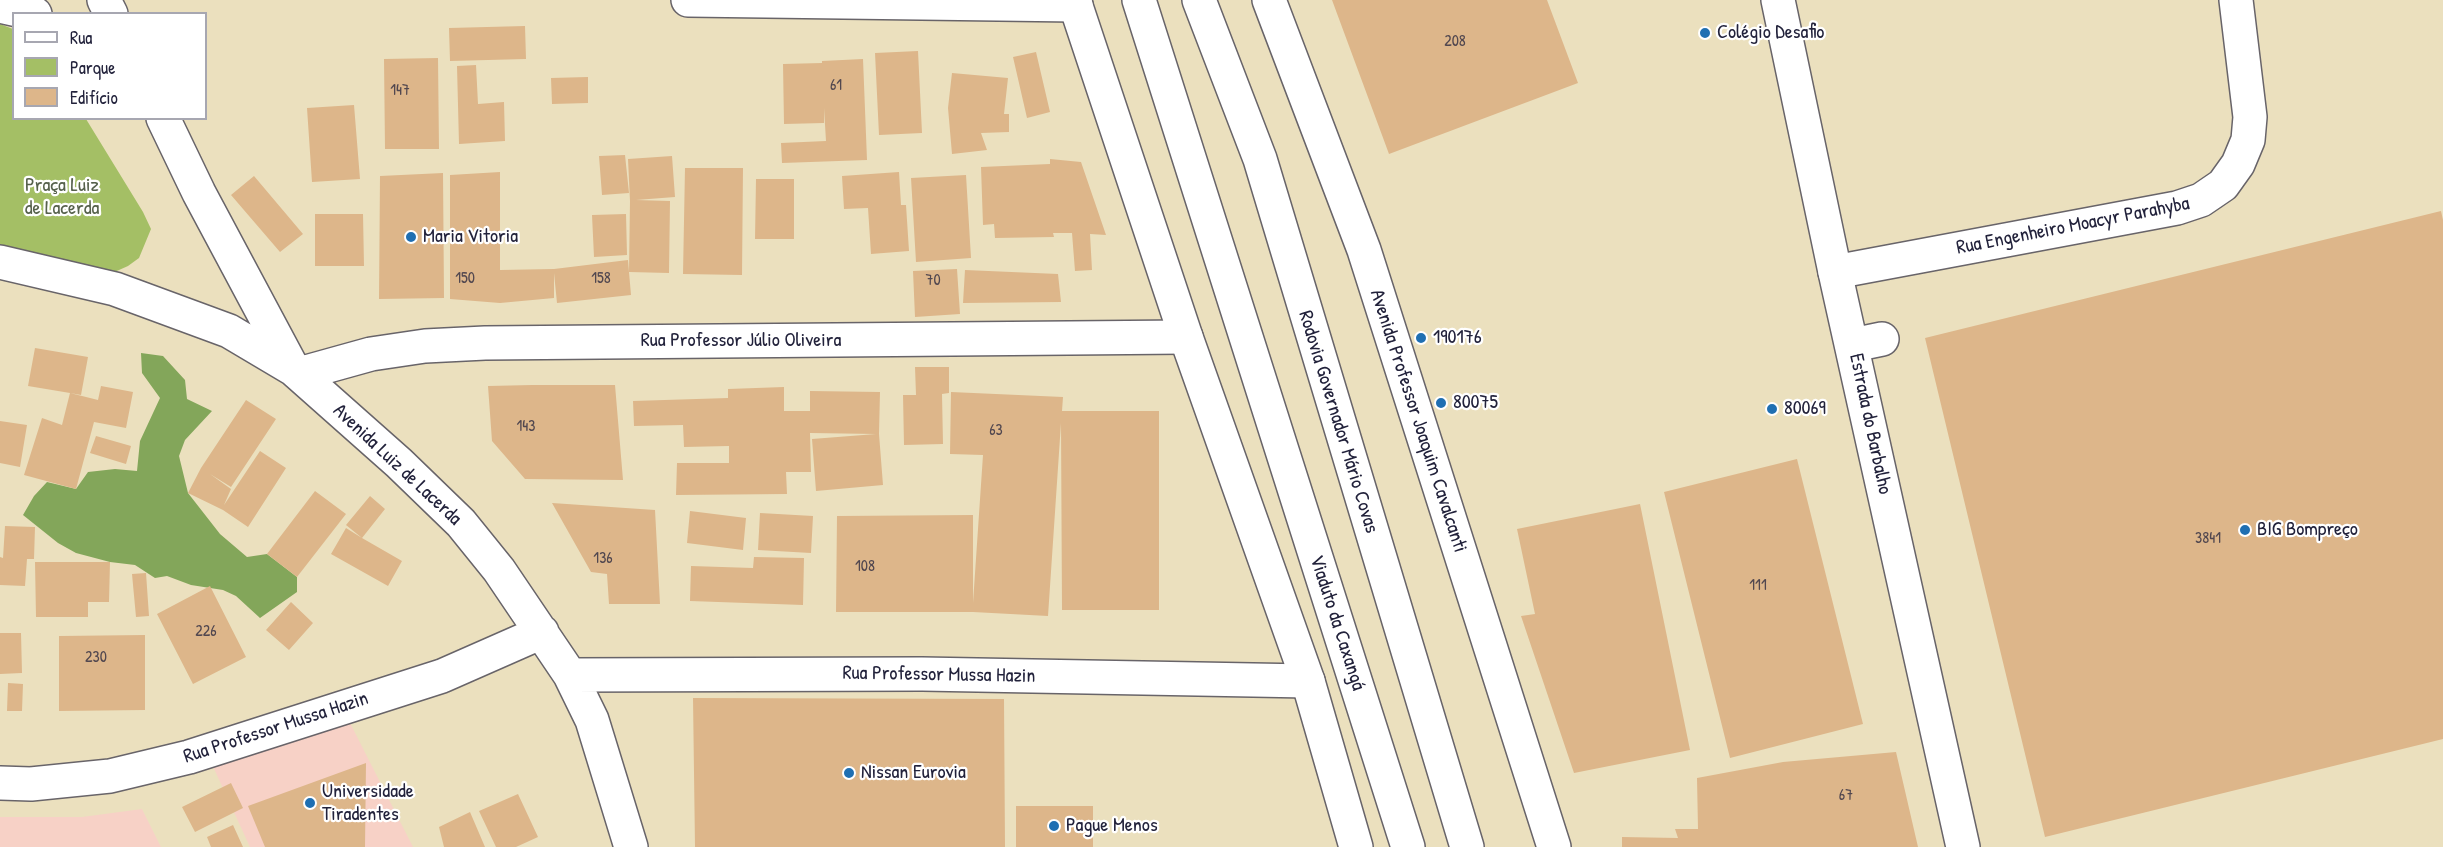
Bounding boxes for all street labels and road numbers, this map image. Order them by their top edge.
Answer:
street label: Rua Engenheiro Moacyr Parahyba [1955,192,2191,260]
street label: Avenida Professor Joaquim Cavalcanti [1364,287,1472,555]
street label: Rodovia Governador Mário Covas [1293,308,1383,536]
street label: Rua Professor Júlio Oliveira [641,329,841,353]
street label: Estrada do Barbalho [1843,351,1897,497]
street label: Avenida Luiz de Lacerda [328,399,466,531]
street label: Viaduto da Caxangá [1304,552,1370,694]
street label: Rua Professor Mussa Hazin [842,661,1036,689]
street label: Rua Professor Mussa Hazin [181,687,371,769]

